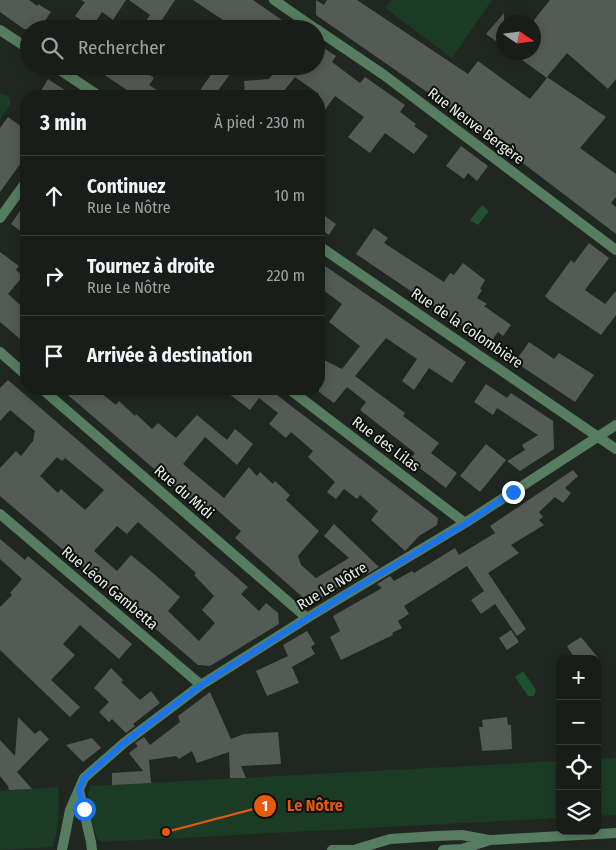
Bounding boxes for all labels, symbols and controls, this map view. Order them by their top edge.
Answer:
north arrow [496,15,541,60]
search box [20,20,325,75]
icon: search [38,34,66,62]
text: Rechercher [78,36,165,59]
street label: Rue Neuve Bergère [424,84,528,168]
text: 3 min [40,110,87,136]
text: À pied · 230 m [214,113,305,132]
text: Continuez [87,175,166,198]
icon: ahead [40,182,68,210]
text: 10 m [274,186,305,205]
text: Rue Le Nôtre [87,198,171,217]
text: Tournez à droite [87,255,215,278]
icon: right [40,262,68,290]
text: 220 m [266,266,305,285]
text: Rue Le Nôtre [87,278,171,297]
street label: Rue de la Colombière [408,284,526,372]
icon: arrive [40,342,68,370]
text: Arrivée à destination [87,344,253,367]
street label: Rue des Lilas [349,413,423,475]
street label: Rue du Midi [151,461,217,523]
route end [502,481,525,504]
street label: Rue Léon Gambetta [58,543,162,633]
street label: Rue Le Nôtre [294,558,370,614]
map controls [556,655,601,835]
button: + [556,655,601,700]
button: − [556,700,601,745]
button: locate [556,745,601,790]
callout: Le Nôtre [252,790,353,821]
button: layers [556,790,601,835]
text: Le Nôtre [287,796,343,815]
text: 1 [262,797,268,815]
route start [73,798,96,821]

